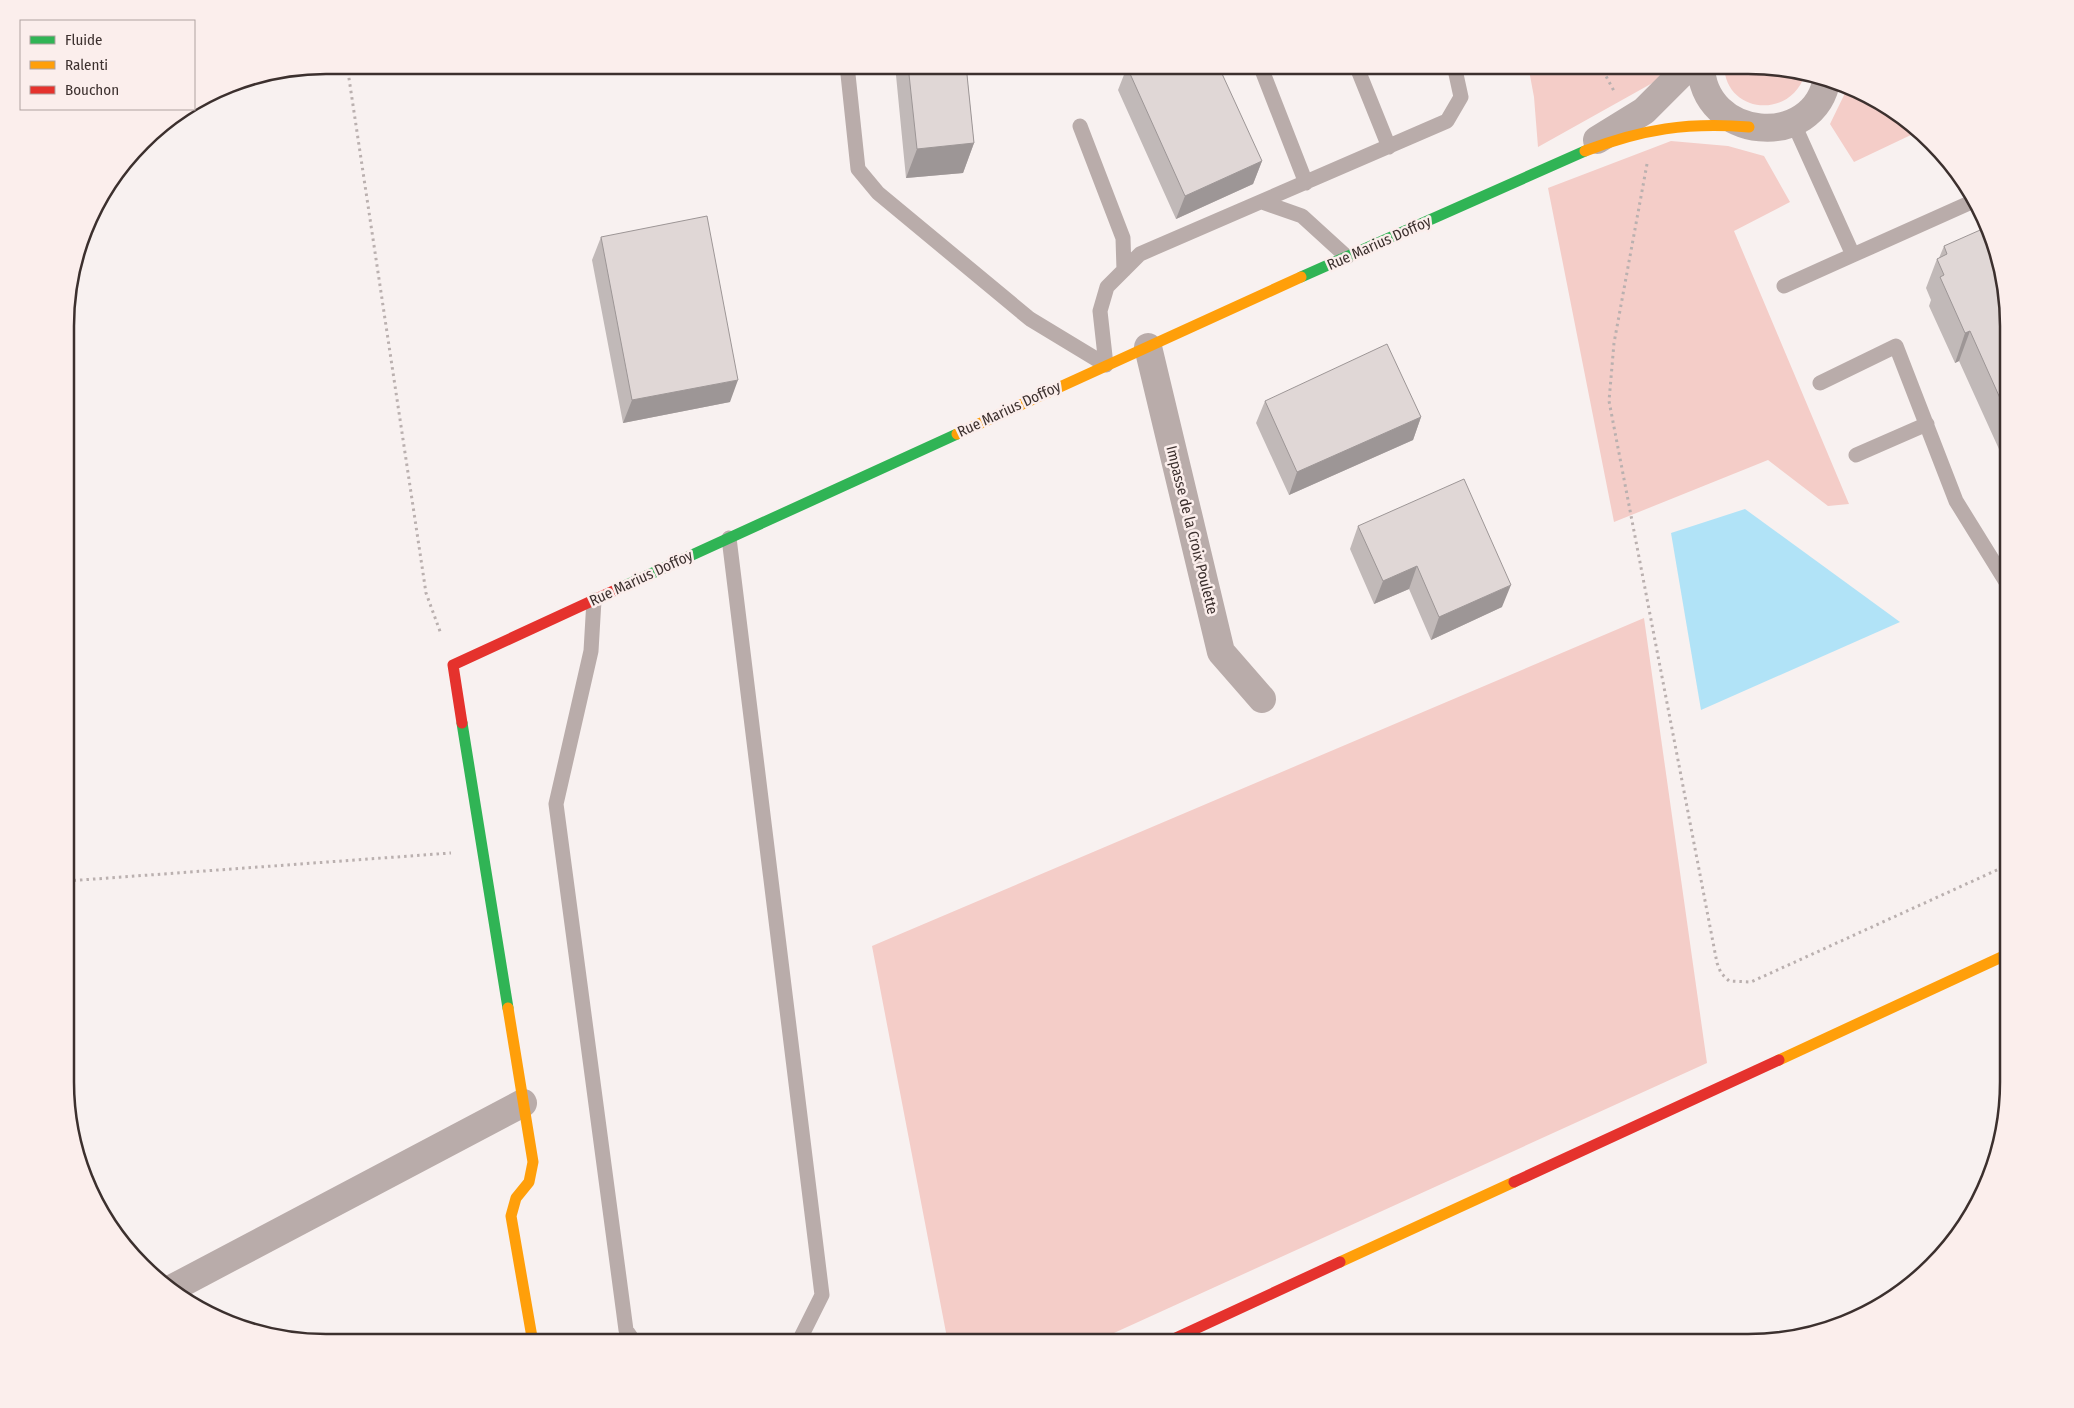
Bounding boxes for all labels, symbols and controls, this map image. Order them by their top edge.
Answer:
legend [20,20,195,110]
text: Fluide [65,31,102,49]
text: Ralenti [65,56,108,74]
text: Bouchon [65,81,119,99]
street label: Rue Marius Doffoy [1324,212,1434,274]
street label: Rue Marius Doffoy [954,377,1064,441]
street label: Impasse de la Croix Poulette [1162,444,1222,616]
street label: Rue Marius Doffoy [586,546,696,610]

